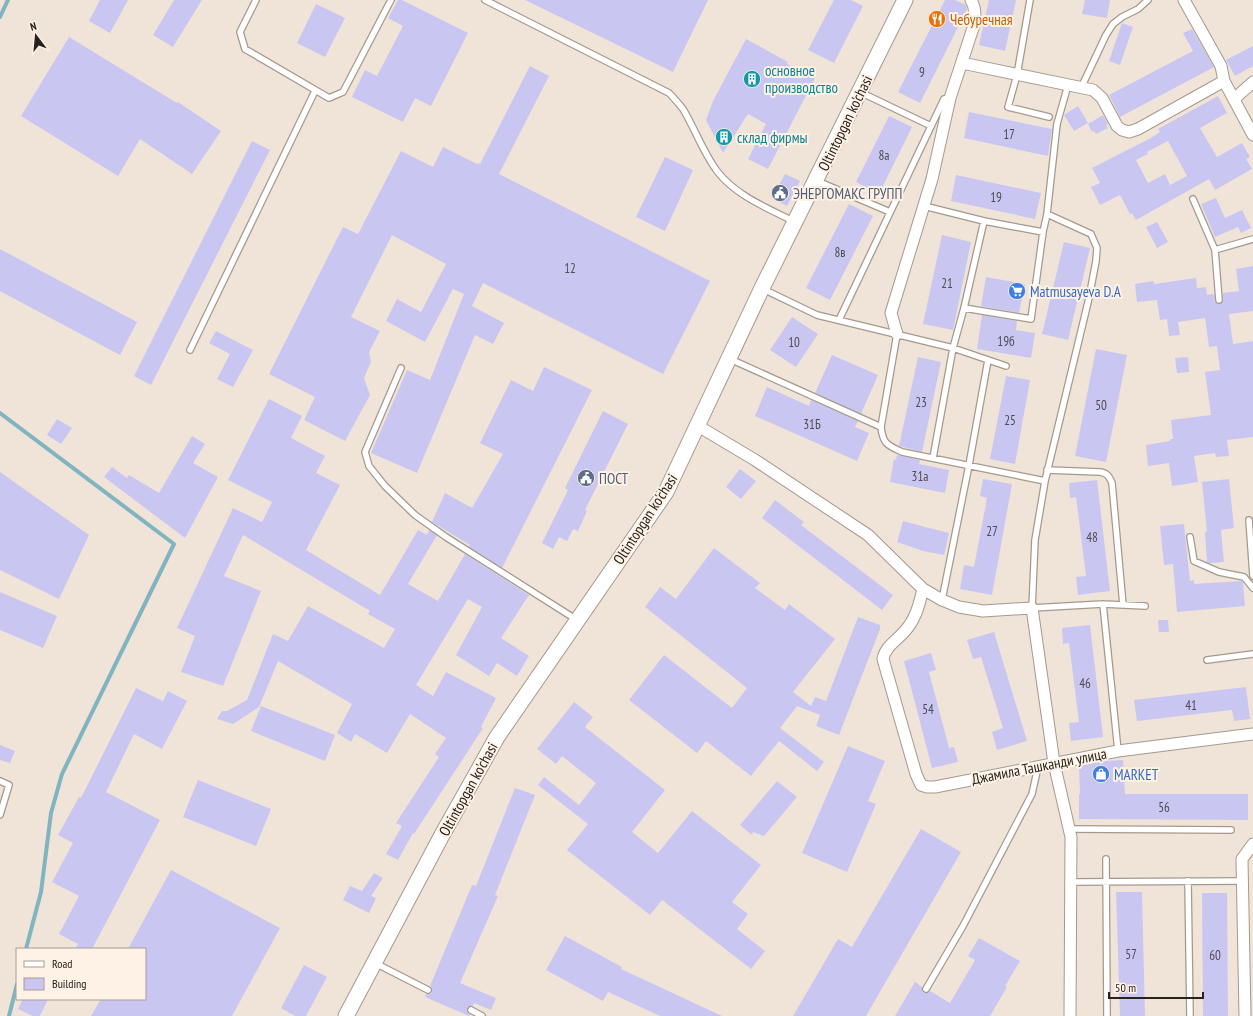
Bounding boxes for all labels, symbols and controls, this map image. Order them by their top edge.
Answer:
restaurant icon: Чебуречная [927,9,947,29]
place label: Чебуречная [950,10,1013,29]
north arrow [16,16,56,56]
text: N [28,19,38,34]
place label: основное производство [765,61,838,97]
house number: 9 [919,64,925,81]
building icon: основное производство [742,69,762,89]
street label: Oltintopgan ko'chasi [814,72,876,174]
house number: 17 [1003,126,1015,143]
building icon: склад фирмы [714,127,734,147]
place label: склад фирмы [737,128,808,147]
house number: 8a [878,147,890,164]
public building icon: ЭНЕРГОМАКС ГРУПП [770,183,790,203]
place label: ЭНЕРГОМАКС ГРУПП [793,184,902,203]
house number: 19 [990,189,1002,206]
house number: 8в [834,244,846,261]
house number: 12 [564,260,576,277]
house number: 21 [941,275,953,292]
supermarket icon: Matmusayeva D.A [1007,281,1027,301]
place label: Matmusayeva D.A [1030,282,1122,301]
house number: 19б [997,333,1015,350]
house number: 10 [788,334,800,351]
house number: 23 [915,394,927,411]
house number: 50 [1095,397,1107,414]
house number: 25 [1004,412,1016,429]
house number: 31Б [803,416,821,433]
public building icon: ПОСТ [576,468,596,488]
house number: 31а [912,468,928,485]
place label: ПОСТ [599,469,629,488]
street label: Oltintopgan ko'chasi [609,470,681,568]
house number: 27 [986,523,998,540]
house number: 48 [1086,529,1098,546]
house number: 46 [1079,675,1091,692]
house number: 41 [1185,697,1197,714]
house number: 54 [922,701,934,718]
street label: Oltintopgan ko'chasi [434,739,502,839]
street label: Джамила Ташканди улица [970,744,1108,788]
shop icon: MARKET [1091,764,1111,784]
place label: MARKET [1114,765,1159,784]
house number: 56 [1158,799,1170,816]
house number: 57 [1125,946,1137,963]
house number: 60 [1209,947,1221,964]
legend [16,948,146,1000]
text: Road [52,956,72,971]
scale bar [1109,974,1203,1000]
text: Building [52,976,87,991]
text: 50 m [1115,980,1136,995]

